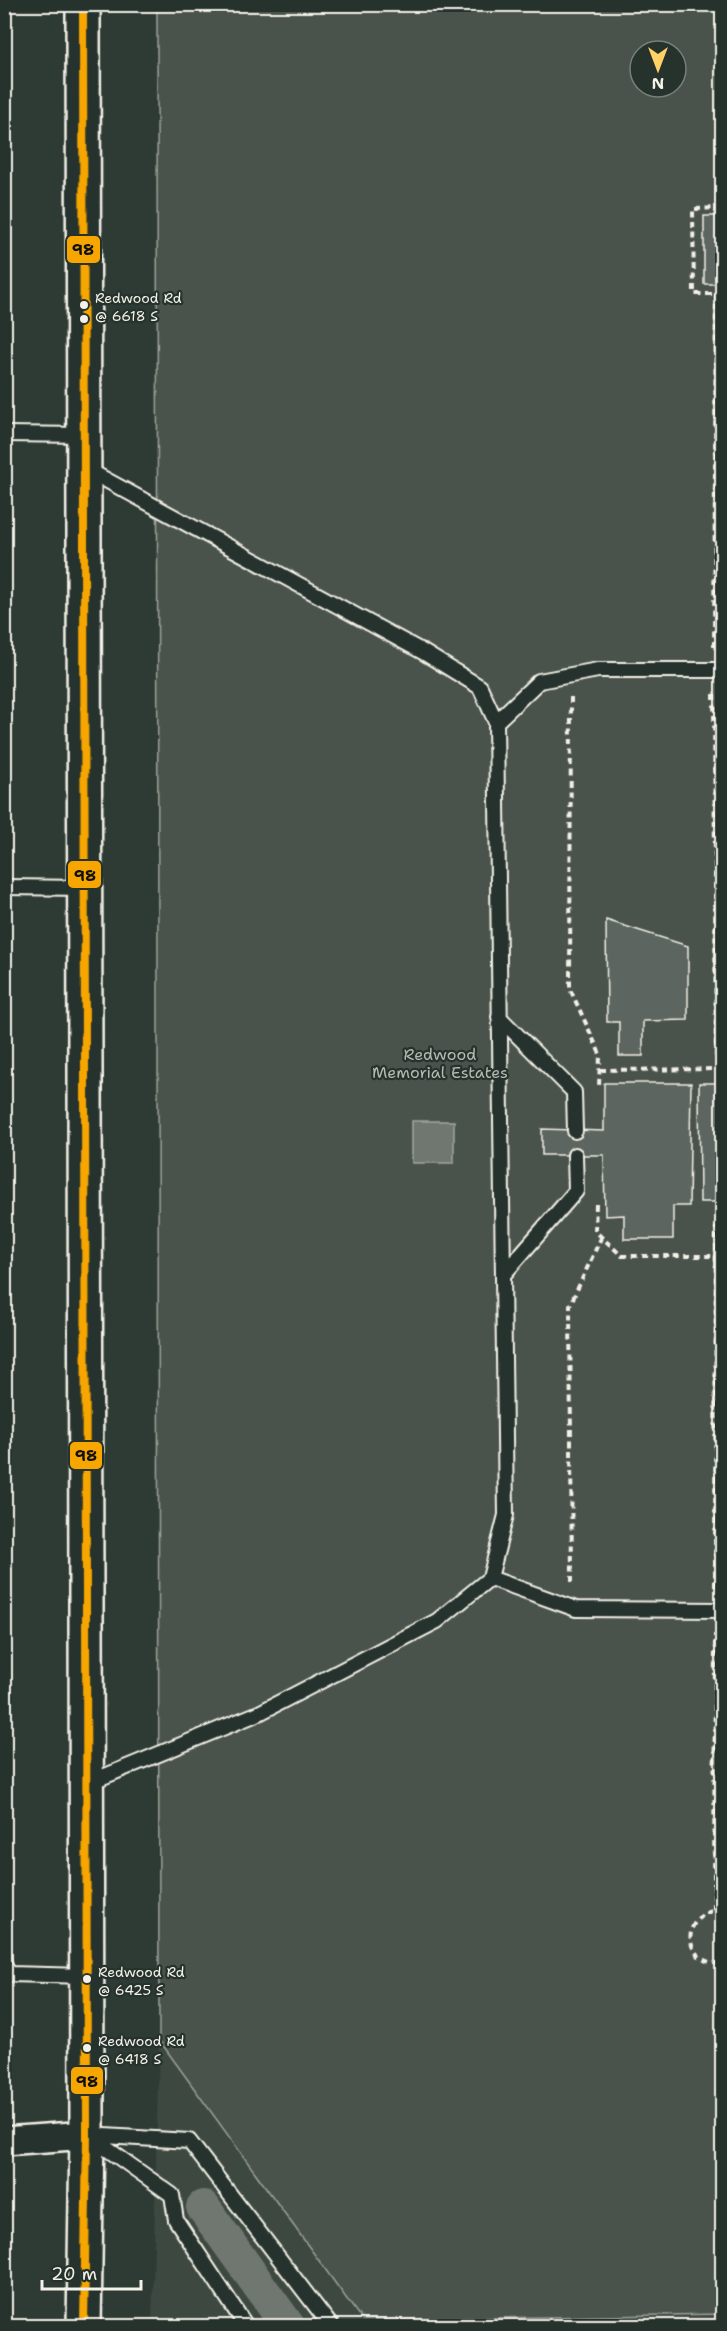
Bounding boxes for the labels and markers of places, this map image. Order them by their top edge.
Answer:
place label: Redwood Rd @ 6618 S [95,289,182,325]
marker: Redwood Rd @ 6618 S [78,299,90,311]
unlabelled marker [78,313,90,325]
place label: Redwood Rd @ 6425 S [98,1963,185,1999]
marker: Redwood Rd @ 6425 S [81,1973,93,1985]
place label: Redwood Rd @ 6418 S [98,2032,185,2068]
marker: Redwood Rd @ 6418 S [81,2042,93,2054]

